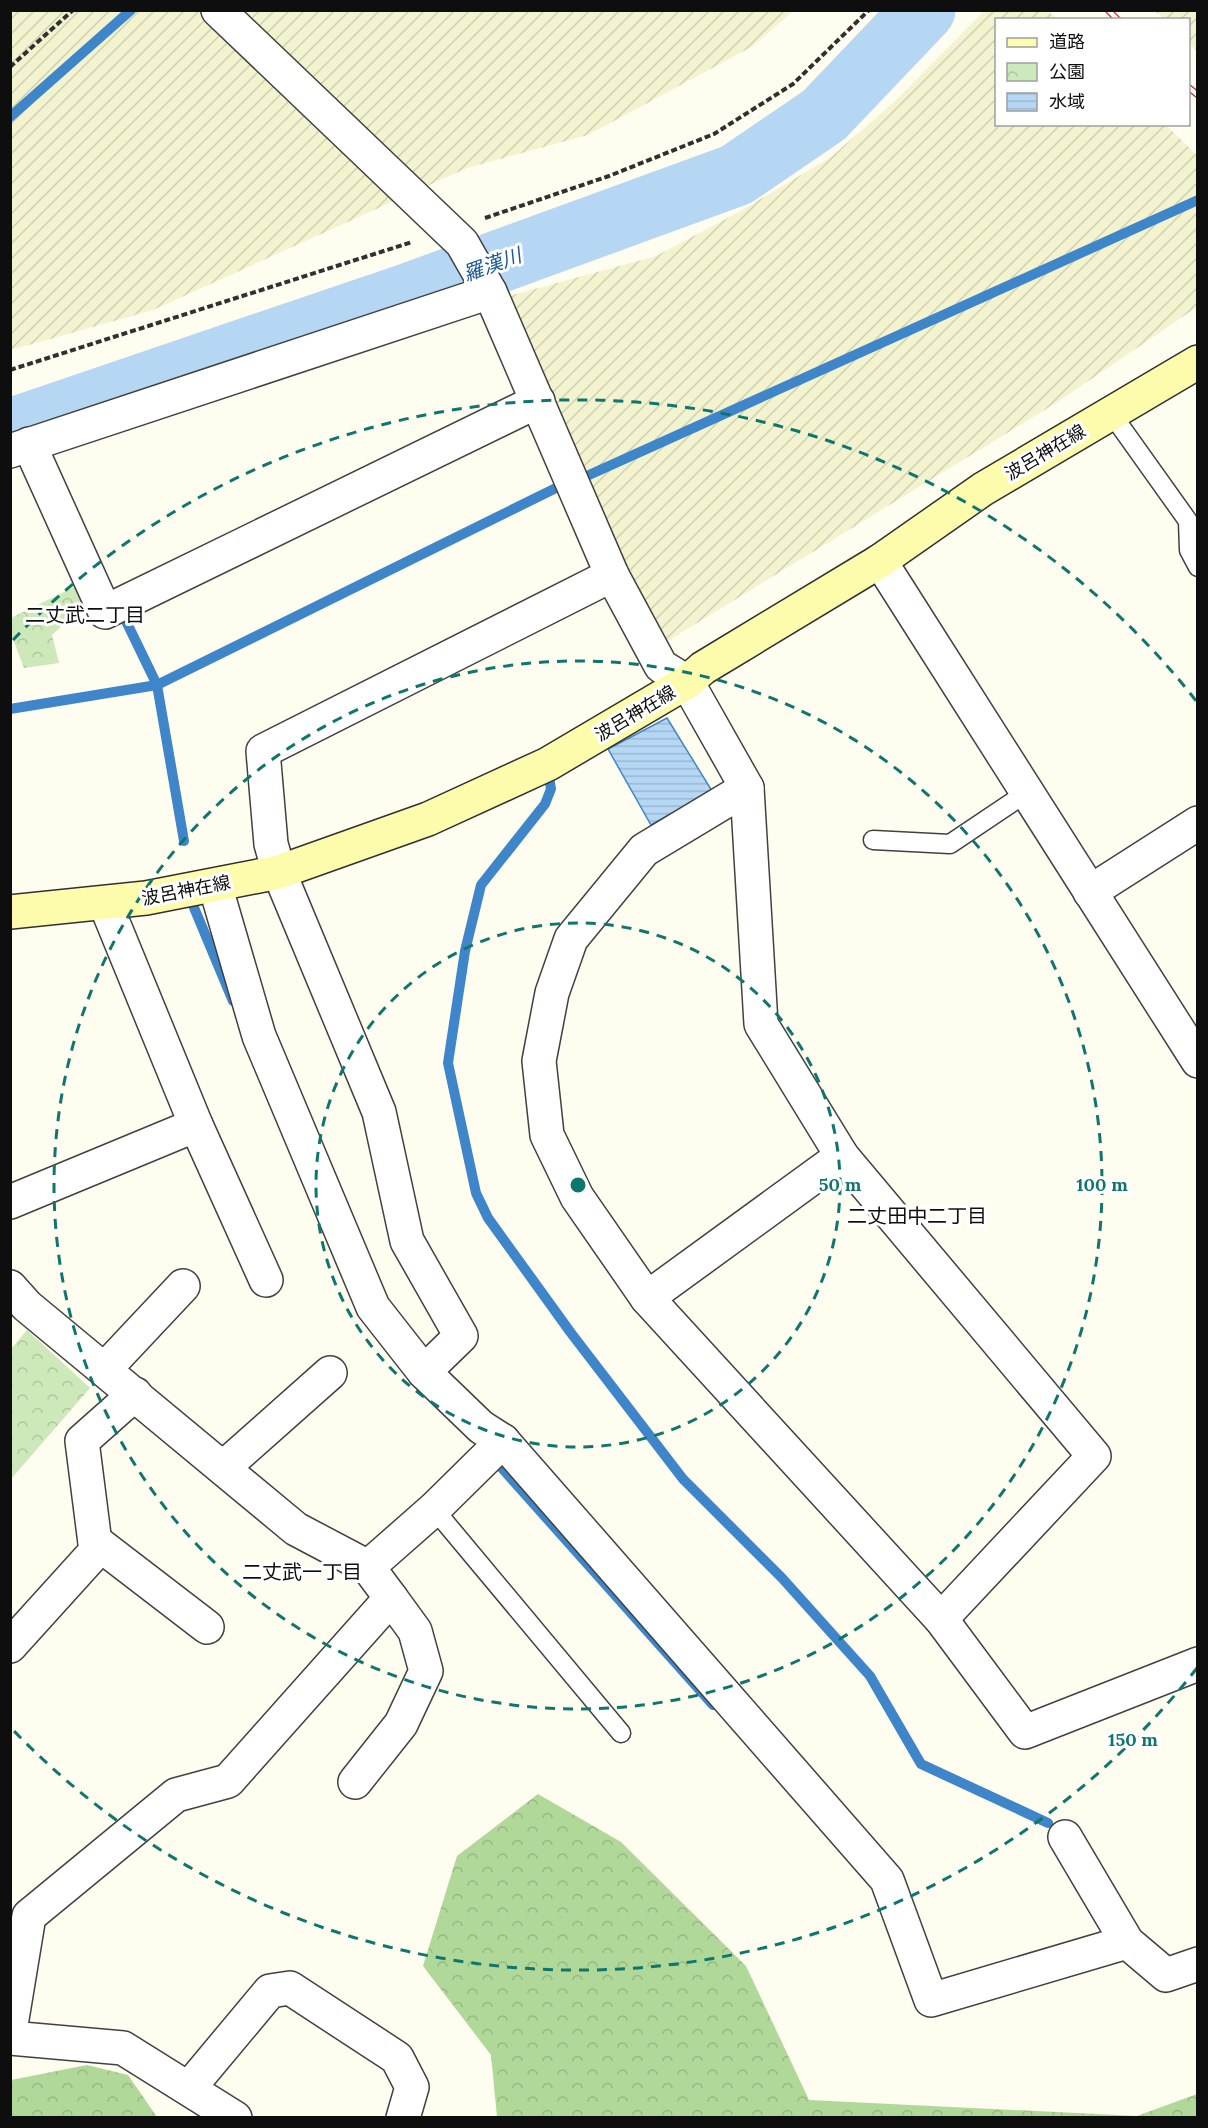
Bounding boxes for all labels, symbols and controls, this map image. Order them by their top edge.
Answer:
legend [995,18,1190,126]
text: 道路 [1049,30,1085,53]
text: 公園 [1049,60,1085,83]
text: 水域 [1049,90,1085,113]
water label: 羅漢川 [460,241,526,286]
street label: 波呂神在線 [1001,419,1089,485]
district label: 二丈武二丁目 [25,602,145,627]
street label: 波呂神在線 [591,680,679,746]
street label: 波呂神在線 [140,870,232,910]
text: 50 m [819,1173,862,1196]
text: 100 m [1076,1173,1128,1196]
centre of rings [568,1175,588,1195]
district label: 二丈田中二丁目 [847,1203,987,1228]
district label: 二丈武一丁目 [242,1559,362,1584]
text: 150 m [1108,1728,1158,1751]

